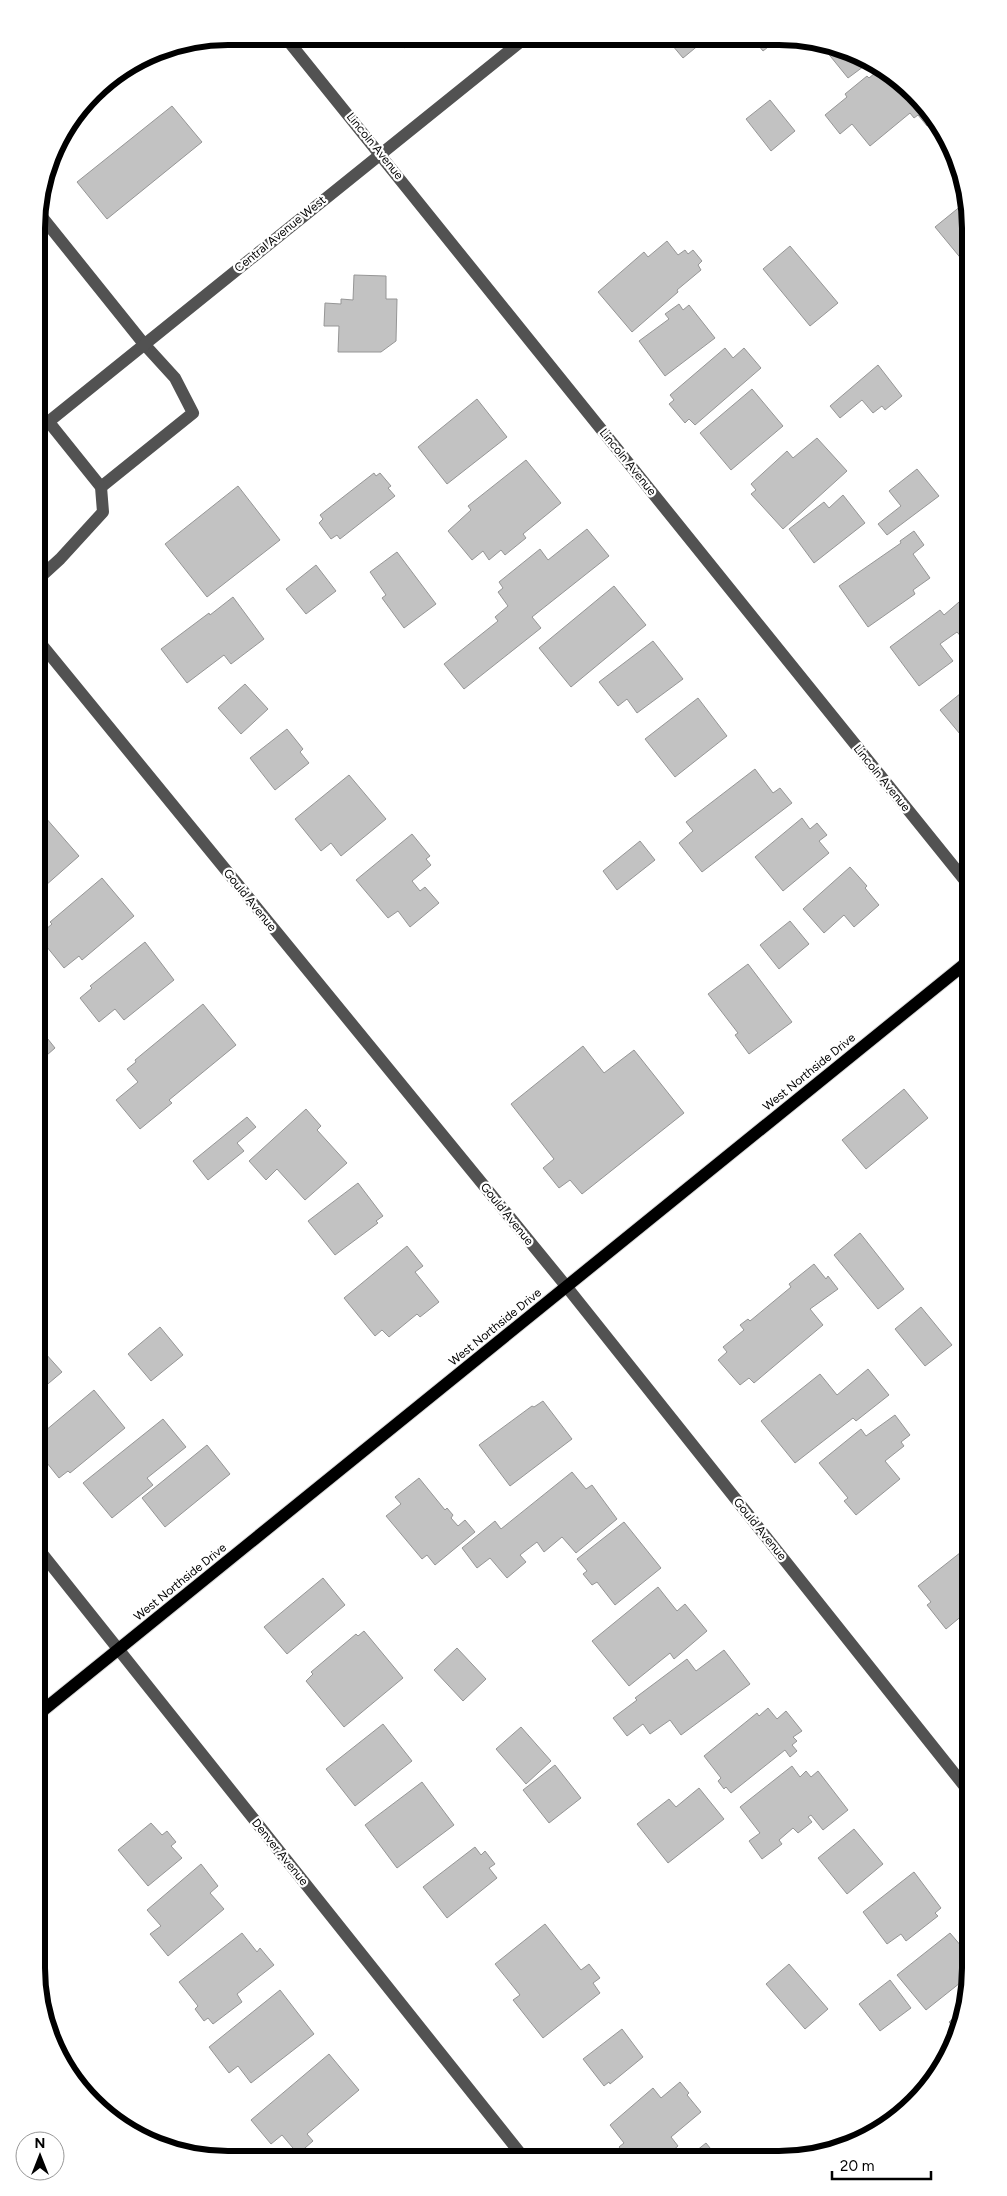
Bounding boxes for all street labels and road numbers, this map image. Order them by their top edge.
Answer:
street label: Lincoln Avenue [344,110,407,183]
street label: Central Avenue West [231,193,329,275]
street label: Lincoln Avenue [597,426,660,499]
street label: Lincoln Avenue [851,742,914,815]
street label: Gould Avenue [221,866,280,934]
street label: West Northside Drive [760,1030,858,1114]
street label: Gould Avenue [478,1180,537,1248]
street label: West Northside Drive [446,1285,544,1369]
street label: Gould Avenue [731,1495,790,1563]
street label: West Northside Drive [131,1540,229,1624]
street label: Denver Avenue [249,1816,311,1888]

